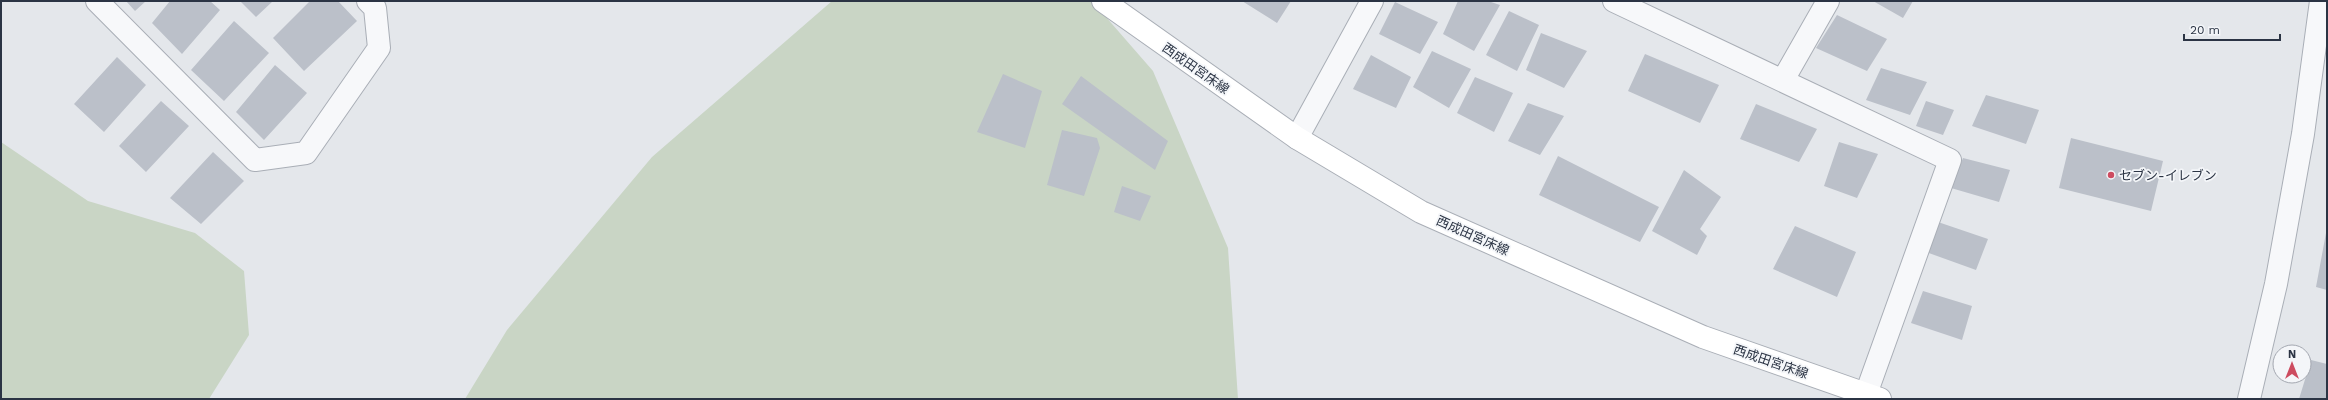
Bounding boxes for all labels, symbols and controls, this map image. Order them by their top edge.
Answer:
scale bar [2184,16,2280,42]
text: 20 m [2190,23,2220,37]
street label: 西成田宮床線 [1159,40,1232,97]
place label: セブン-イレブン [2119,168,2217,183]
marker: セブン-イレブン [2106,170,2116,180]
street label: 西成田宮床線 [1434,213,1511,258]
street label: 西成田宮床線 [1732,342,1810,381]
north arrow [2272,344,2312,384]
text: N [2288,348,2296,361]

